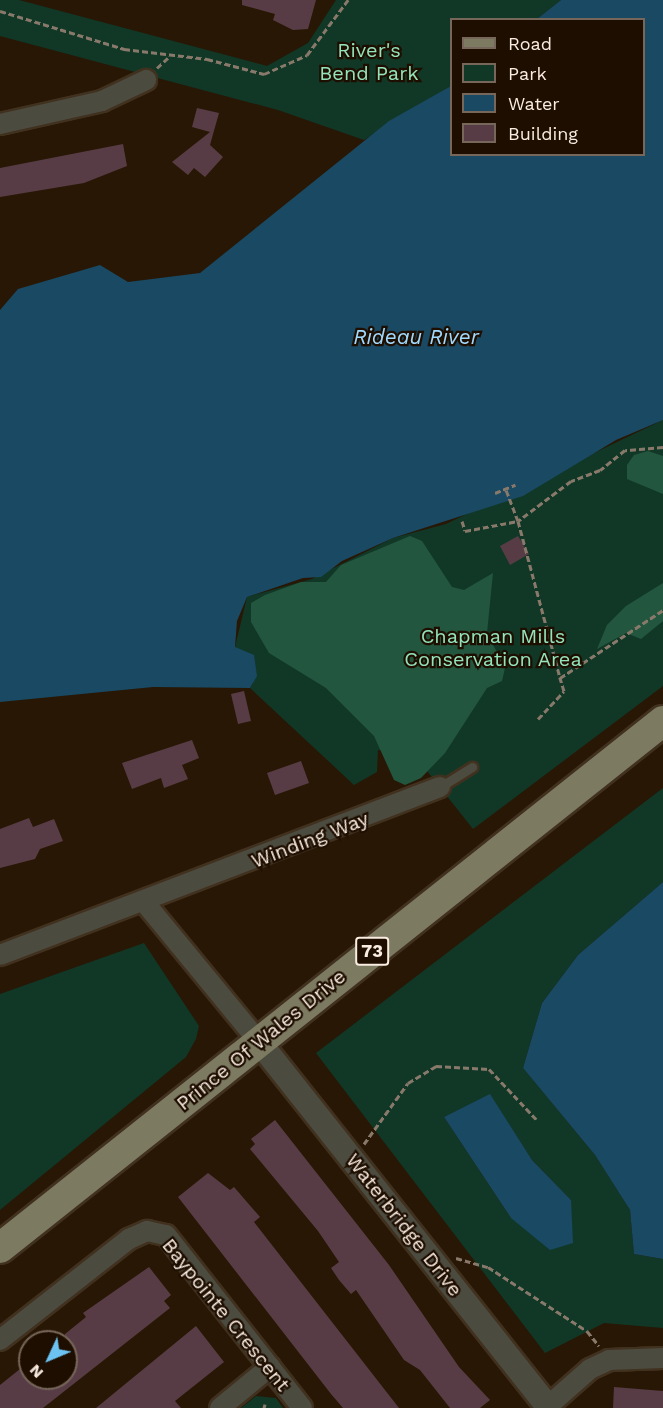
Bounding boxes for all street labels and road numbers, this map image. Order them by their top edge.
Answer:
street label: Winding Way [248,807,372,873]
road number: 73 [354,936,390,966]
street label: Prince Of Wales Drive [171,964,351,1116]
street label: Waterbridge Drive [341,1149,467,1301]
street label: Baypointe Crescent [157,1234,295,1396]

